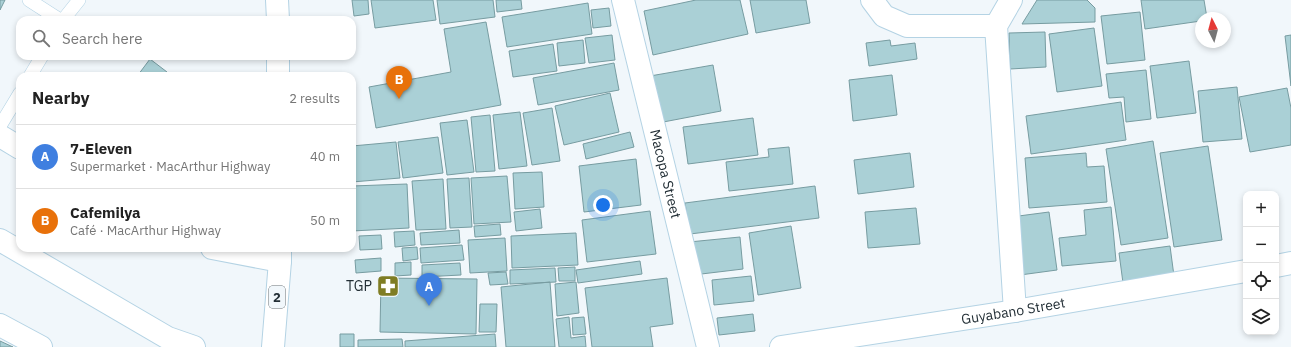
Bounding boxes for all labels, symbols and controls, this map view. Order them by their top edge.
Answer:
north arrow [1195,12,1231,48]
search box [16,16,356,60]
icon: search [30,27,52,49]
text: Search here [62,29,142,48]
pin: B [386,66,412,99]
text: Nearby [32,87,90,109]
text: 2 results [289,90,340,107]
street label: Macopa Street [646,128,685,220]
text: 7-Eleven [70,139,132,158]
text: A [41,148,49,165]
text: 40 m [310,148,340,165]
text: Supermarket · MacArthur Highway [70,158,270,175]
map controls [1243,191,1279,335]
button: + [1243,191,1279,227]
your location [593,195,613,215]
text: Cafemilya [70,203,141,222]
text: B [41,212,49,229]
text: 50 m [310,212,340,229]
text: Café · MacArthur Highway [70,222,221,239]
button: − [1243,227,1279,263]
button: locate [1243,263,1279,299]
pharmacy icon: TGP [375,273,401,299]
pin: A [416,273,442,306]
place label: TGP [346,277,372,295]
road number: 2 [269,286,285,308]
street label: Guyabano Street [960,293,1067,328]
button: layers [1243,299,1279,335]

